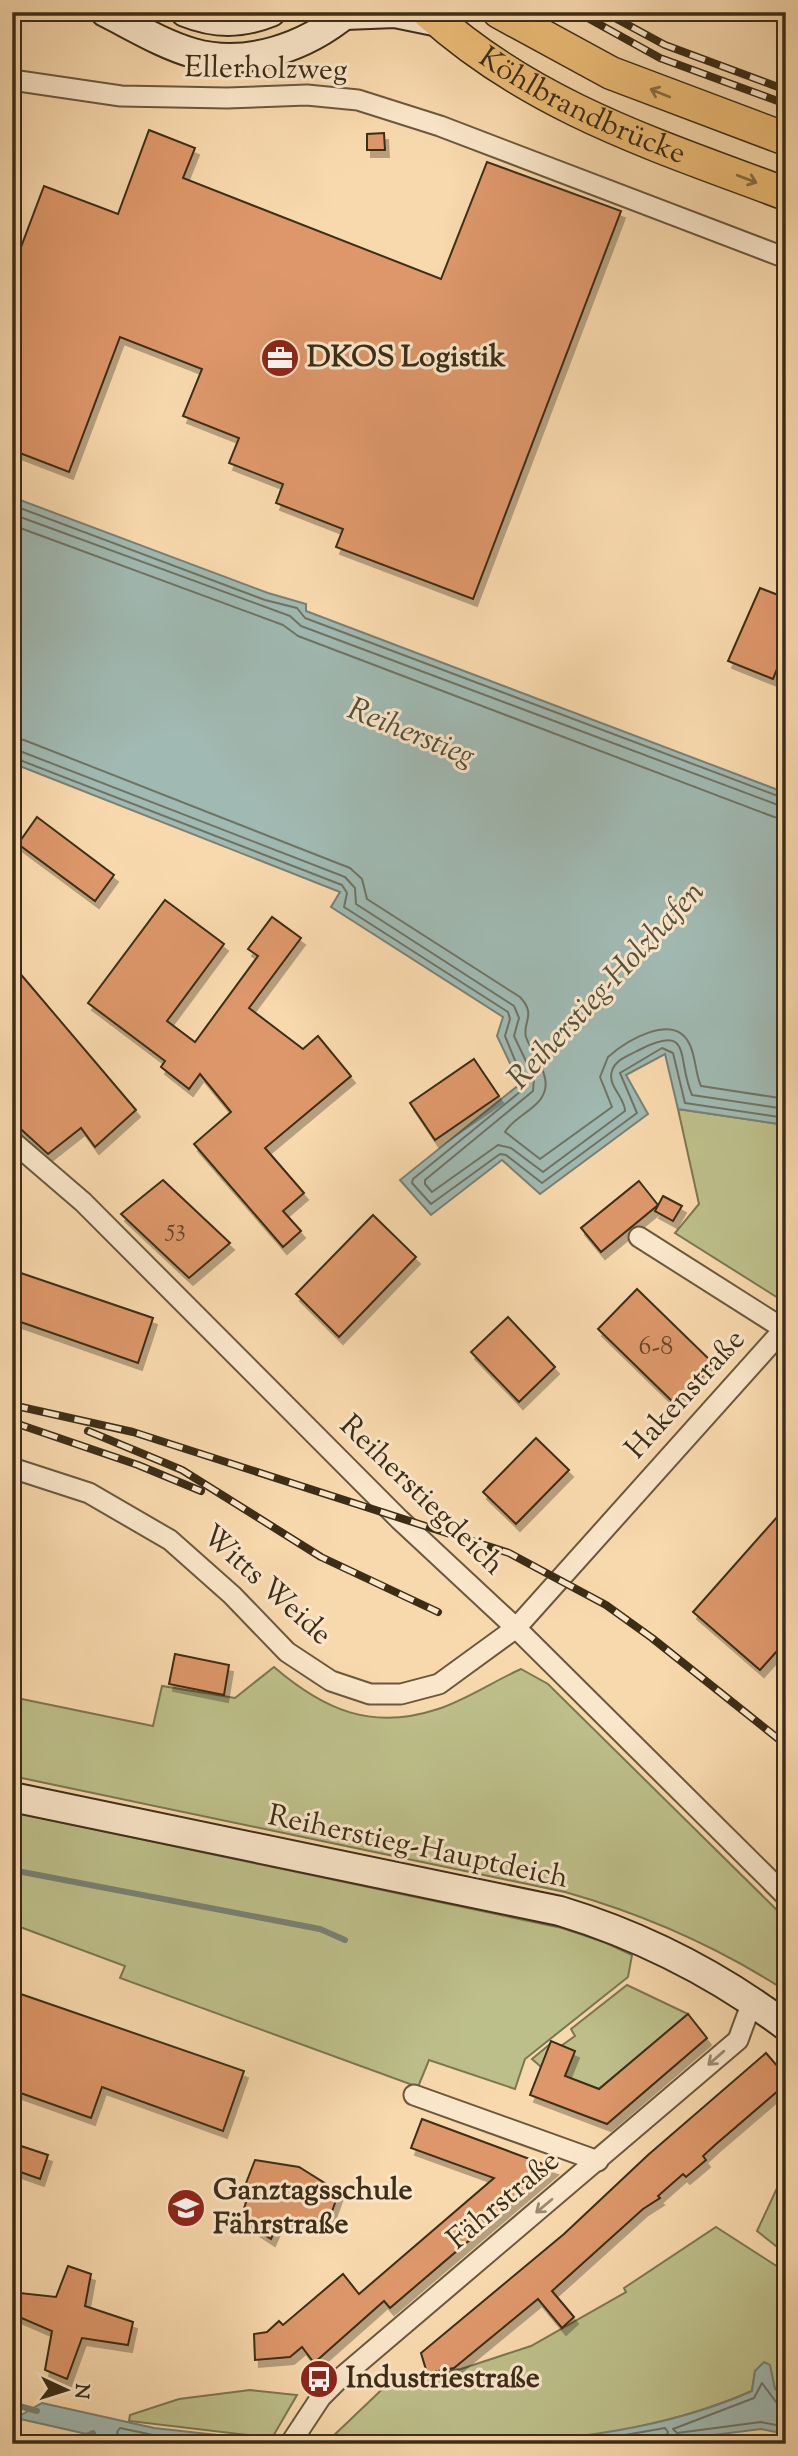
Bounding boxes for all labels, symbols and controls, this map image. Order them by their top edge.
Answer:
street label: Köhlbrandbrücke [469,37,692,176]
street label: Ellerholzweg [184,47,348,93]
one-way arrow [649,86,671,99]
one-way arrow [735,174,757,187]
office icon: DKOS Logistik [259,337,301,379]
place label: DKOS Logistik [307,337,506,380]
water label: Reiherstieg [340,688,482,780]
water label: Reiherstieg-Holzhafen [498,871,716,1101]
house number: 53 [164,1211,186,1248]
street label: Hakenstraße [616,1320,756,1470]
house number: 6-8 [639,1329,673,1366]
street label: Reiherstiegdeich [329,1406,513,1586]
street label: Witts Weide [191,1516,341,1656]
street label: Reiherstieg-Hauptdeich [264,1795,573,1901]
one-way arrow [708,2050,726,2066]
street label: Fährstraße [438,2141,570,2261]
place label: Ganztagsschule Fährstraße [213,2170,412,2247]
school or university icon: Ganztagsschule Fährstraße [165,2187,207,2229]
one-way arrow [536,2199,554,2214]
north arrow [32,2354,102,2424]
bus stop icon: Industriestraße [298,2358,340,2400]
place label: Industriestraße [346,2358,540,2401]
text: N [66,2383,94,2400]

